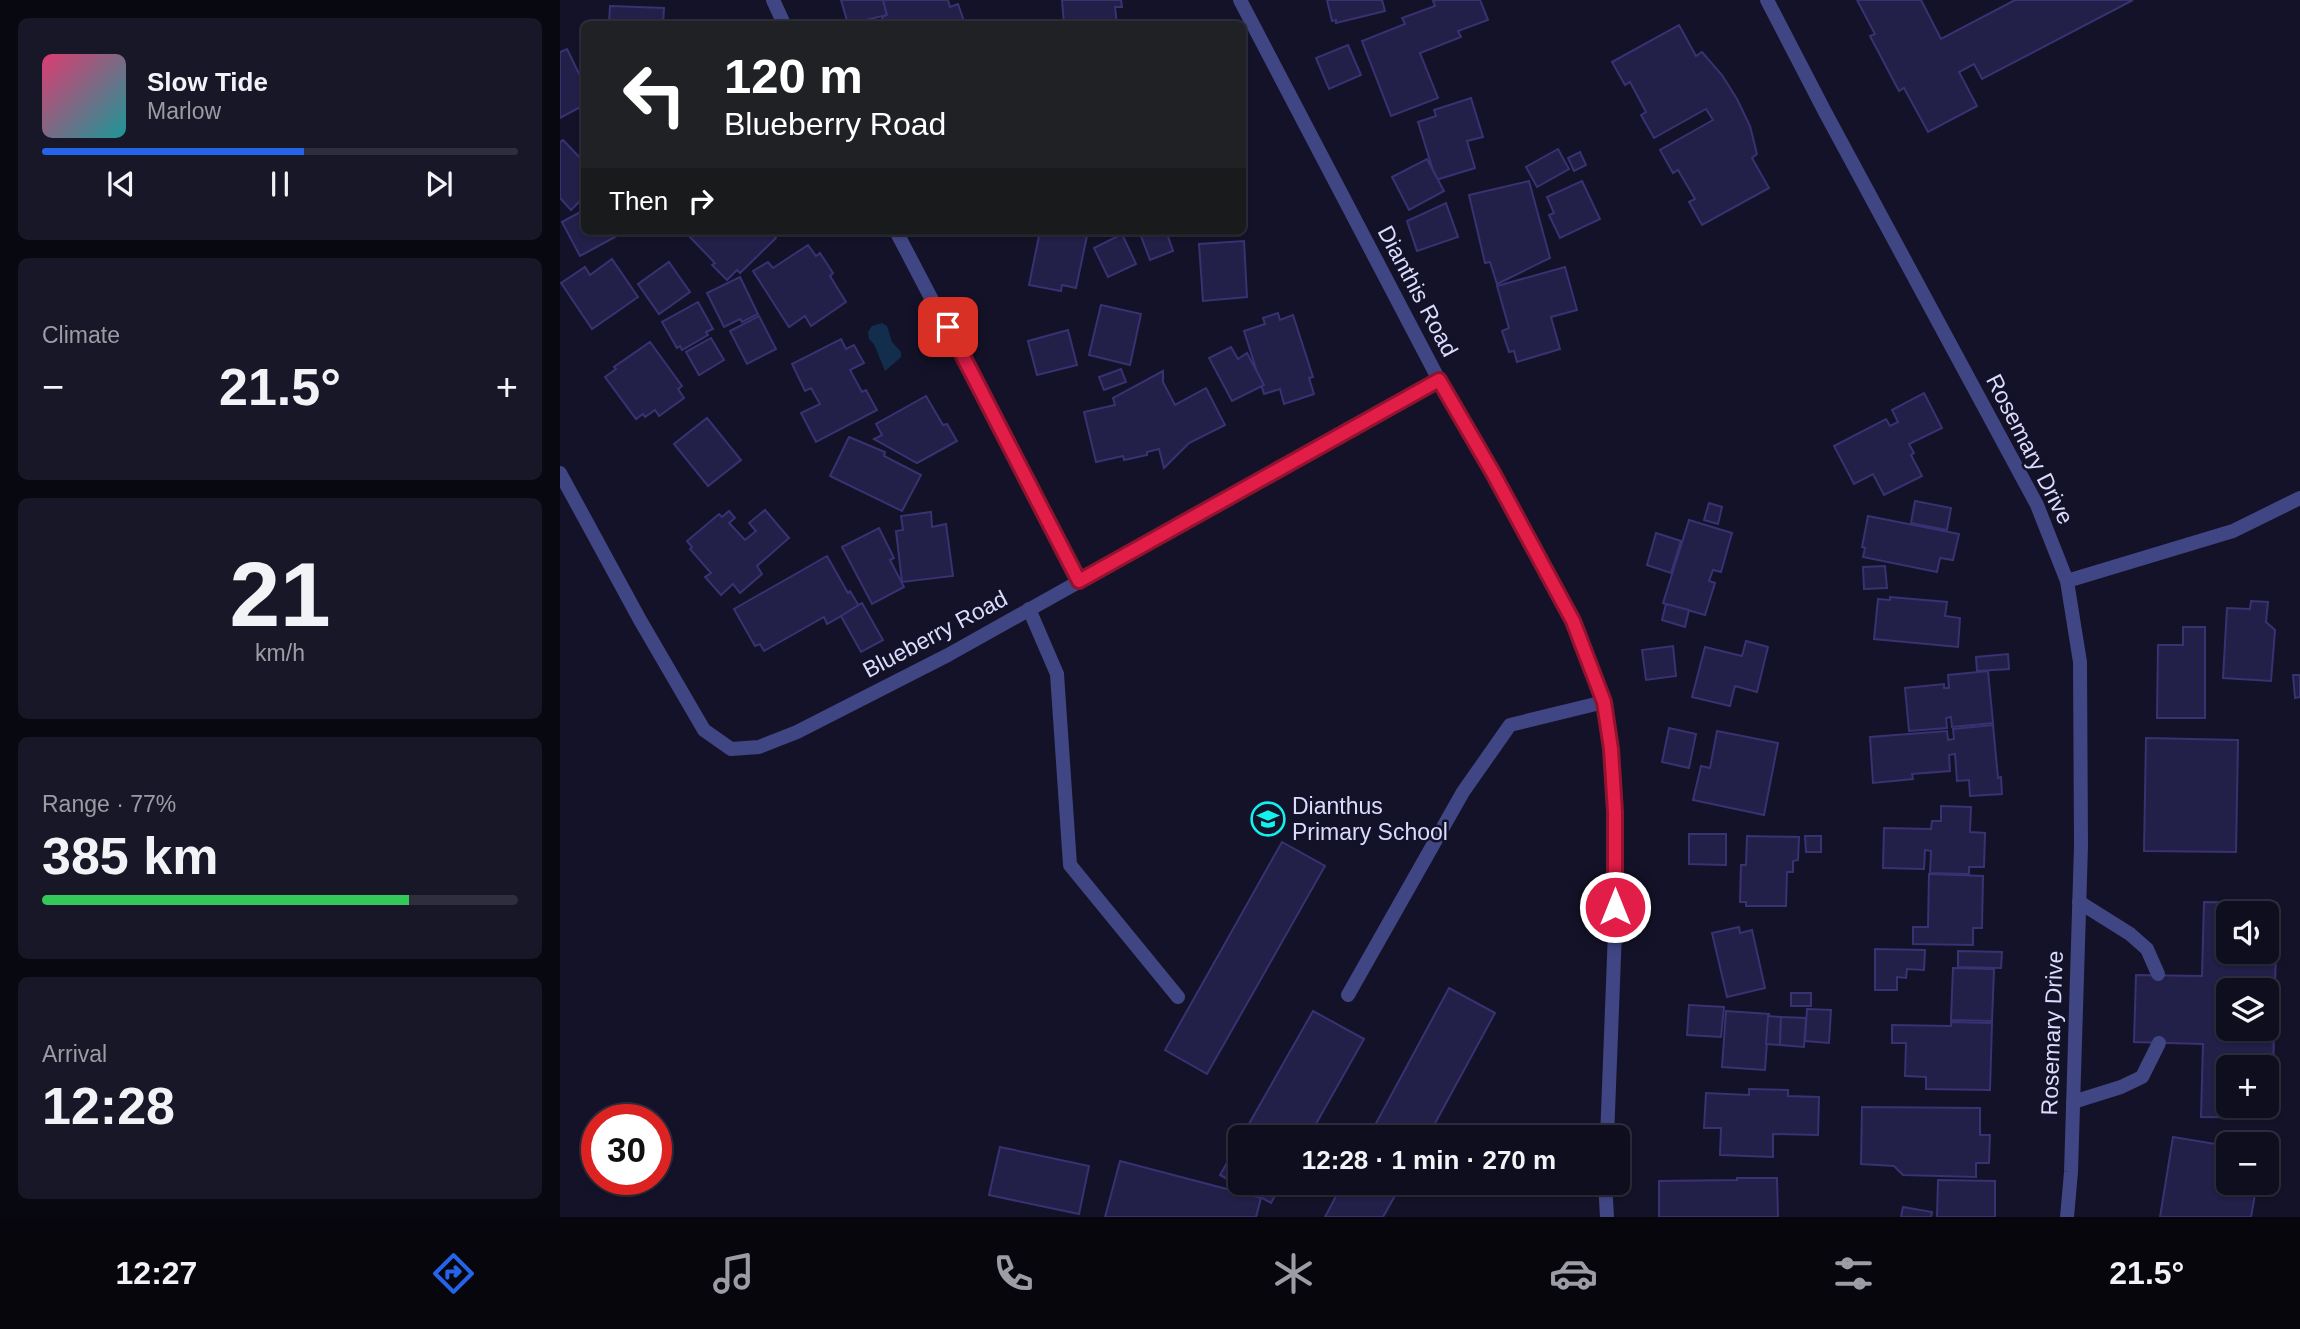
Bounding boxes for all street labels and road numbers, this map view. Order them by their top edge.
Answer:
street label: Dianthis Road [1373,221,1463,361]
street label: Rosemary Drive [1981,370,2079,528]
street label: Blueberry Road [858,585,1012,683]
street label: Rosemary Drive [2036,950,2068,1116]

